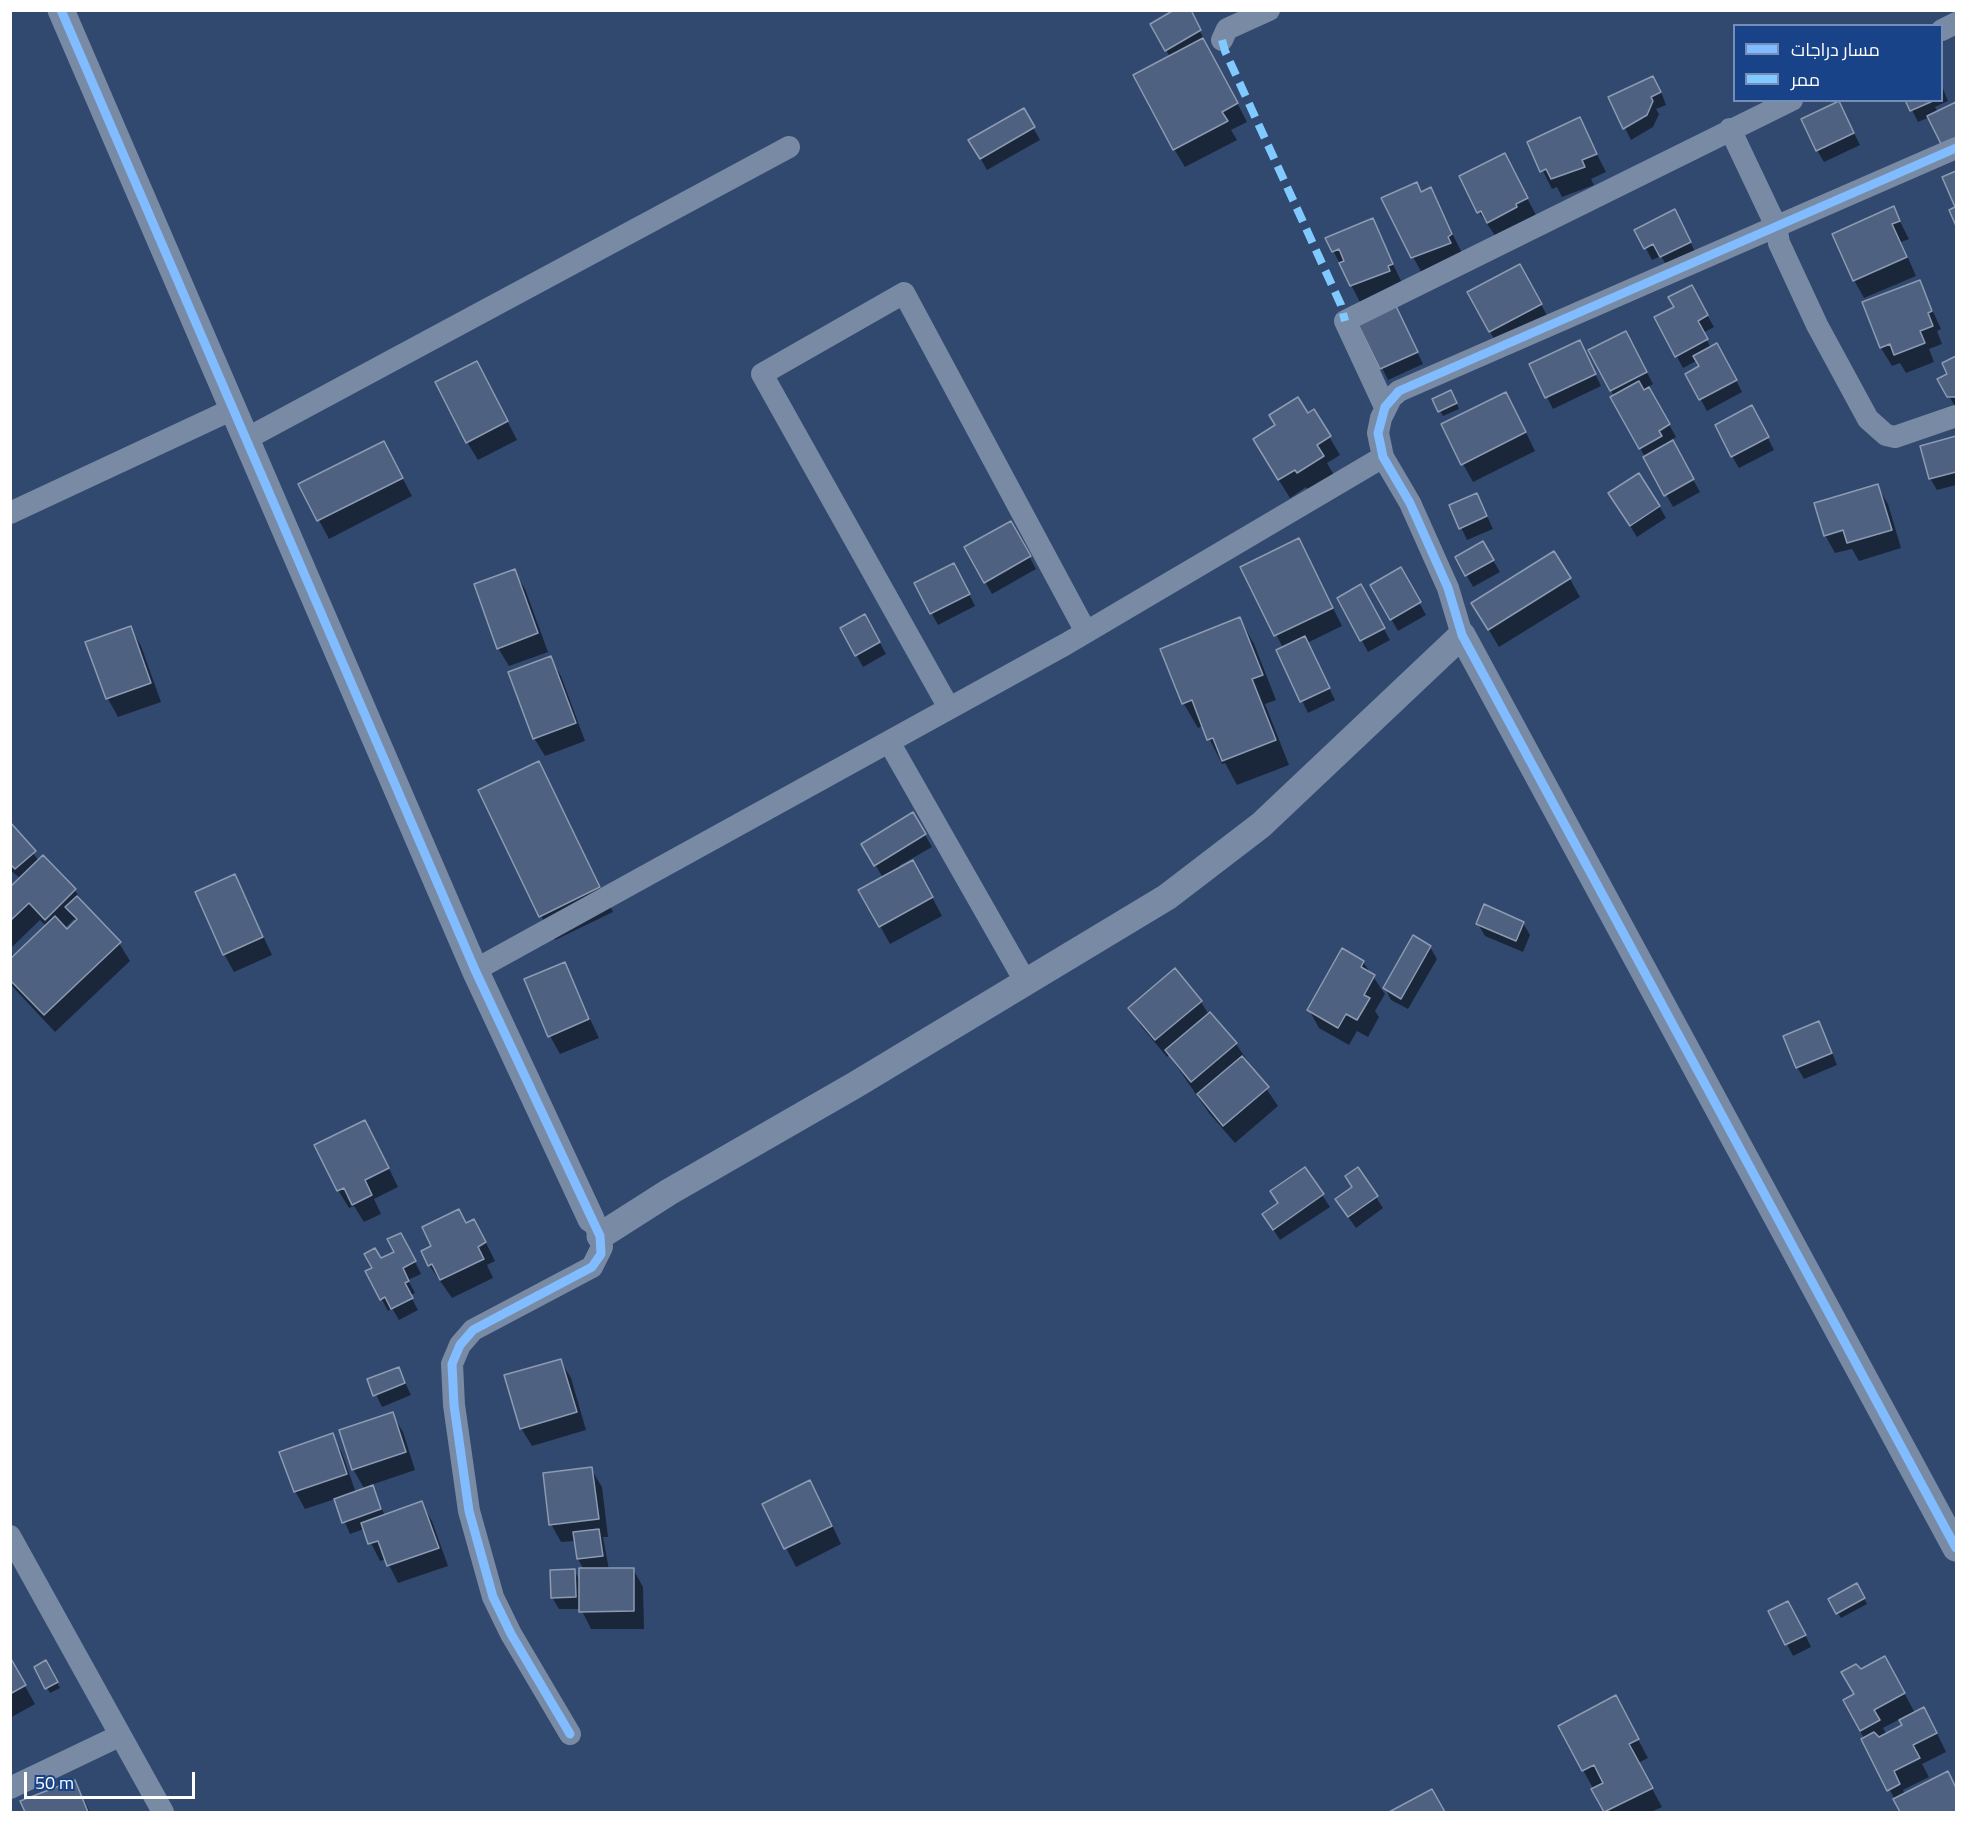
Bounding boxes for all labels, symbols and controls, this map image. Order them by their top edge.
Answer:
legend [1733,24,1943,102]
text: مسار دراجات [1791,36,1880,63]
text: ممر [1791,66,1820,93]
scale bar [27,1760,198,1798]
text: 50 m [35,1769,74,1796]

